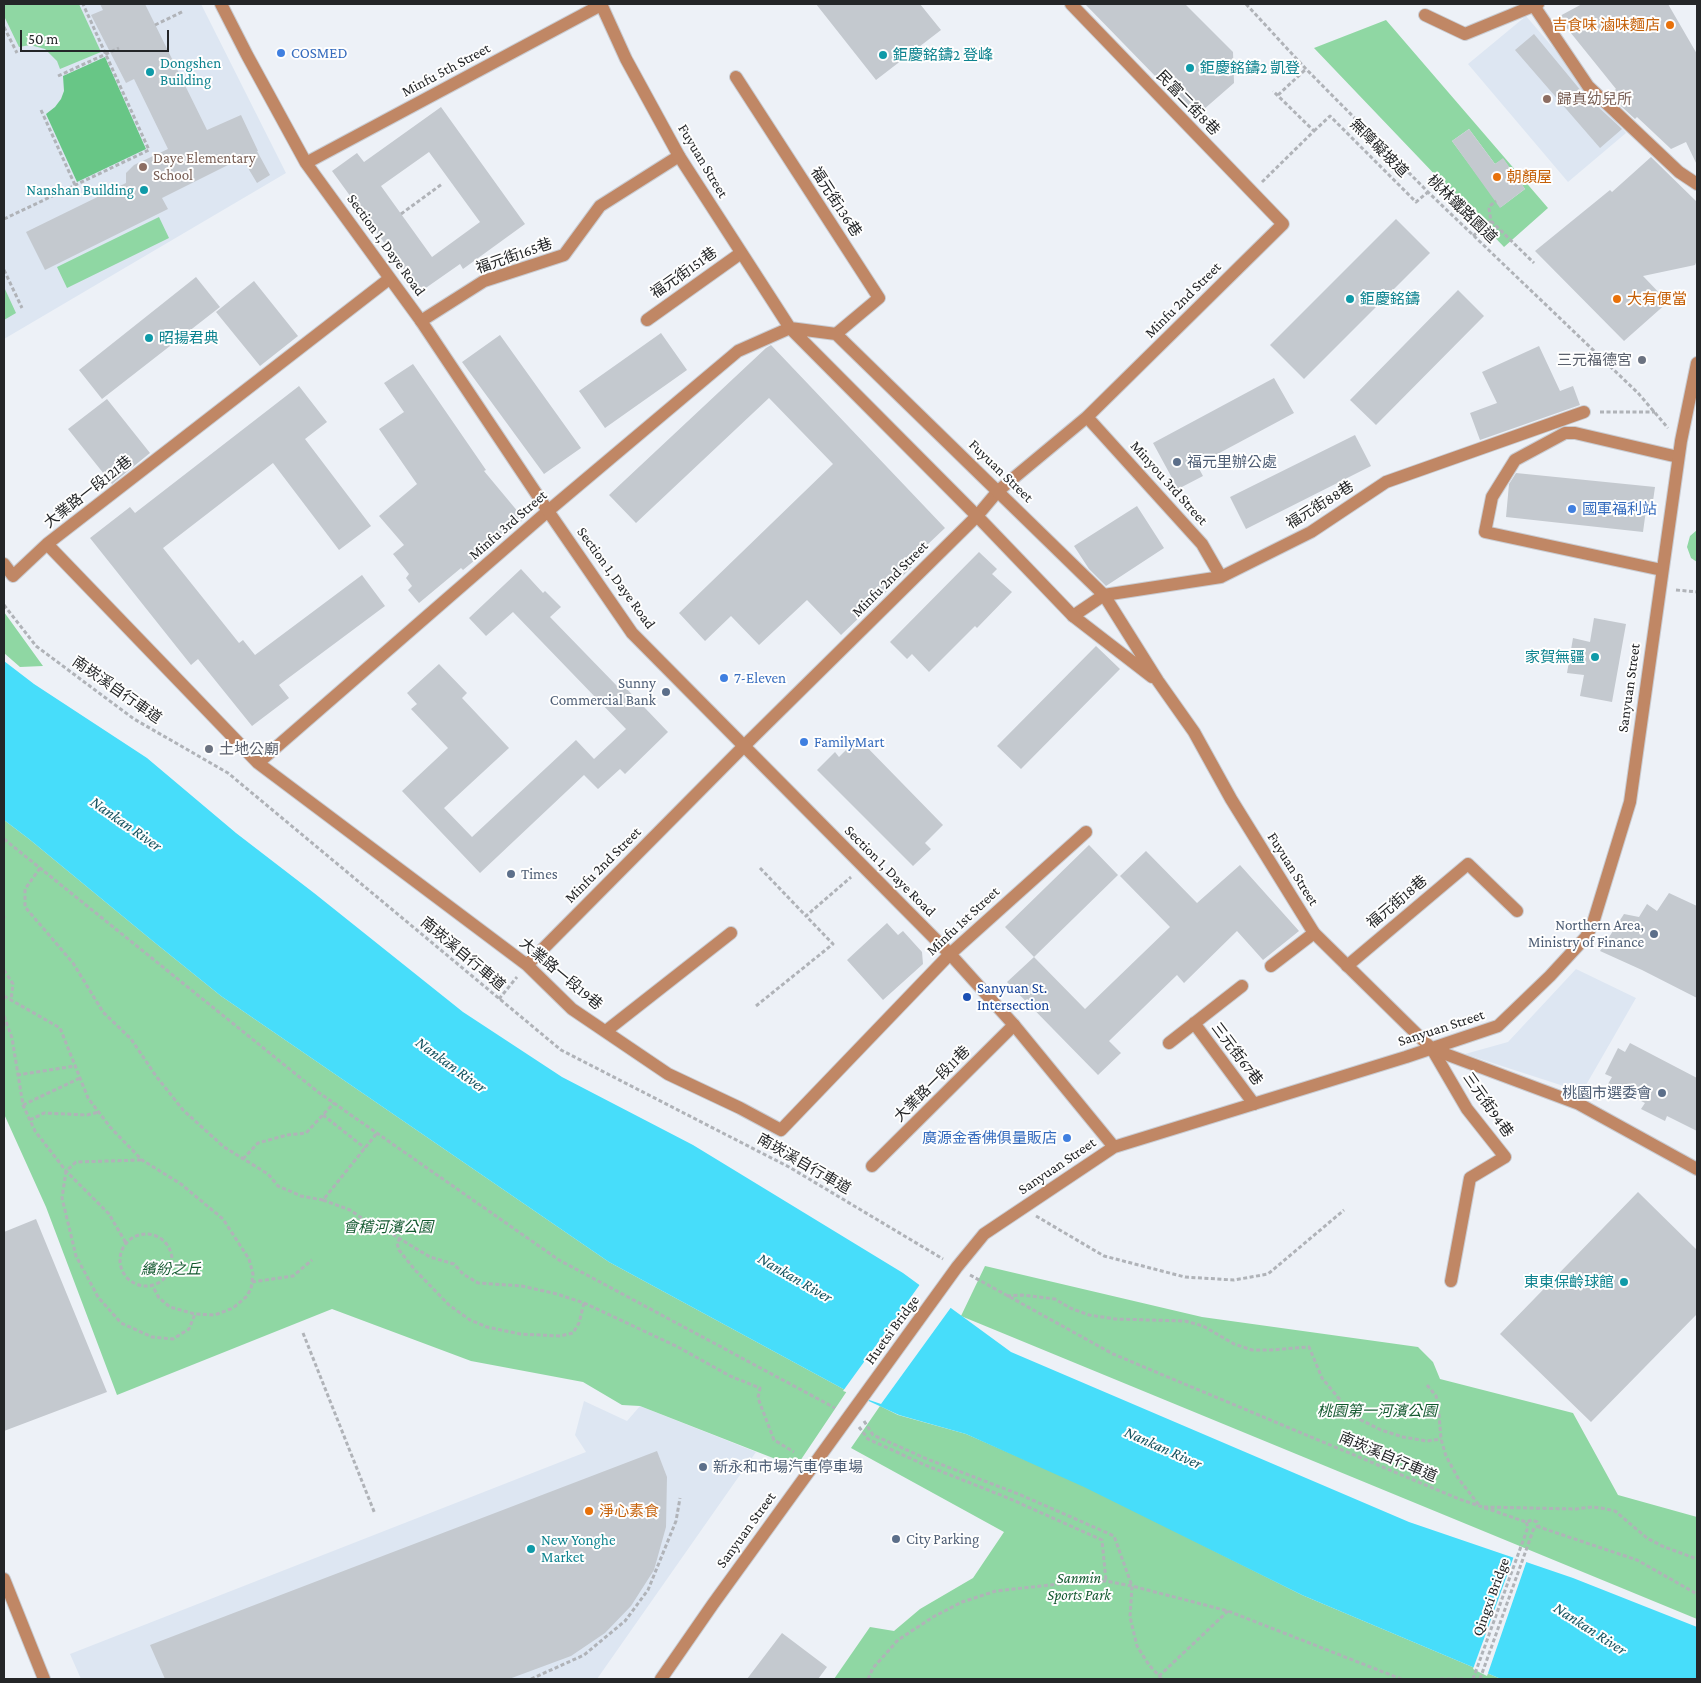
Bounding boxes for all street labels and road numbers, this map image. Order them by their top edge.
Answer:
street label: Minfu 5th Street [399,39,493,101]
street label: 民富二街8巷 [1153,67,1223,139]
street label: 無障礙坡道 [1346,115,1412,181]
street label: Fuyuan Street [674,121,732,201]
street label: 福元街136巷 [807,164,865,240]
street label: 桃林鐵路園道 [1423,171,1501,247]
street label: Section 1, Daye Road [343,190,429,300]
street label: 福元街165巷 [474,235,554,277]
street label: 福元街151巷 [647,244,721,302]
street label: Minfu 2nd Street [1141,258,1225,342]
street label: Fuyuan Street [965,436,1037,506]
street label: Minyou 3rd Street [1126,437,1212,529]
street label: 大業路一段121巷 [40,452,136,532]
street label: 福元街88巷 [1283,477,1357,533]
street label: Minfu 3rd Street [465,486,551,564]
street label: Section 1, Daye Road [573,523,659,633]
street label: Minfu 2nd Street [848,537,932,621]
street label: Sanyuan Street [1614,642,1644,734]
street label: 南崁溪自行車道 [69,653,165,727]
street label: Section 1, Daye Road [841,822,939,920]
street label: Minfu 2nd Street [561,823,645,907]
street label: Fuyuan Street [1263,829,1323,909]
street label: 福元街18巷 [1363,872,1431,932]
street label: Minfu 1st Street [923,883,1003,959]
street label: 南崁溪自行車道 [417,913,509,995]
street label: 大業路一段19巷 [516,934,606,1014]
street label: Sanyuan Street [1395,1006,1487,1050]
street label: 三元街67巷 [1208,1019,1266,1089]
street label: 大業路一段11巷 [890,1042,974,1126]
street label: 三元街94巷 [1459,1069,1517,1141]
street label: 南崁溪自行車道 [754,1130,854,1198]
street label: Sanyuan Street [1015,1133,1099,1199]
street label: Huetsi Bridge [861,1292,923,1368]
street label: 南崁溪自行車道 [1336,1428,1440,1486]
street label: Sanyuan Street [712,1488,780,1572]
street label: Qingxi Bridge [1468,1555,1514,1639]

